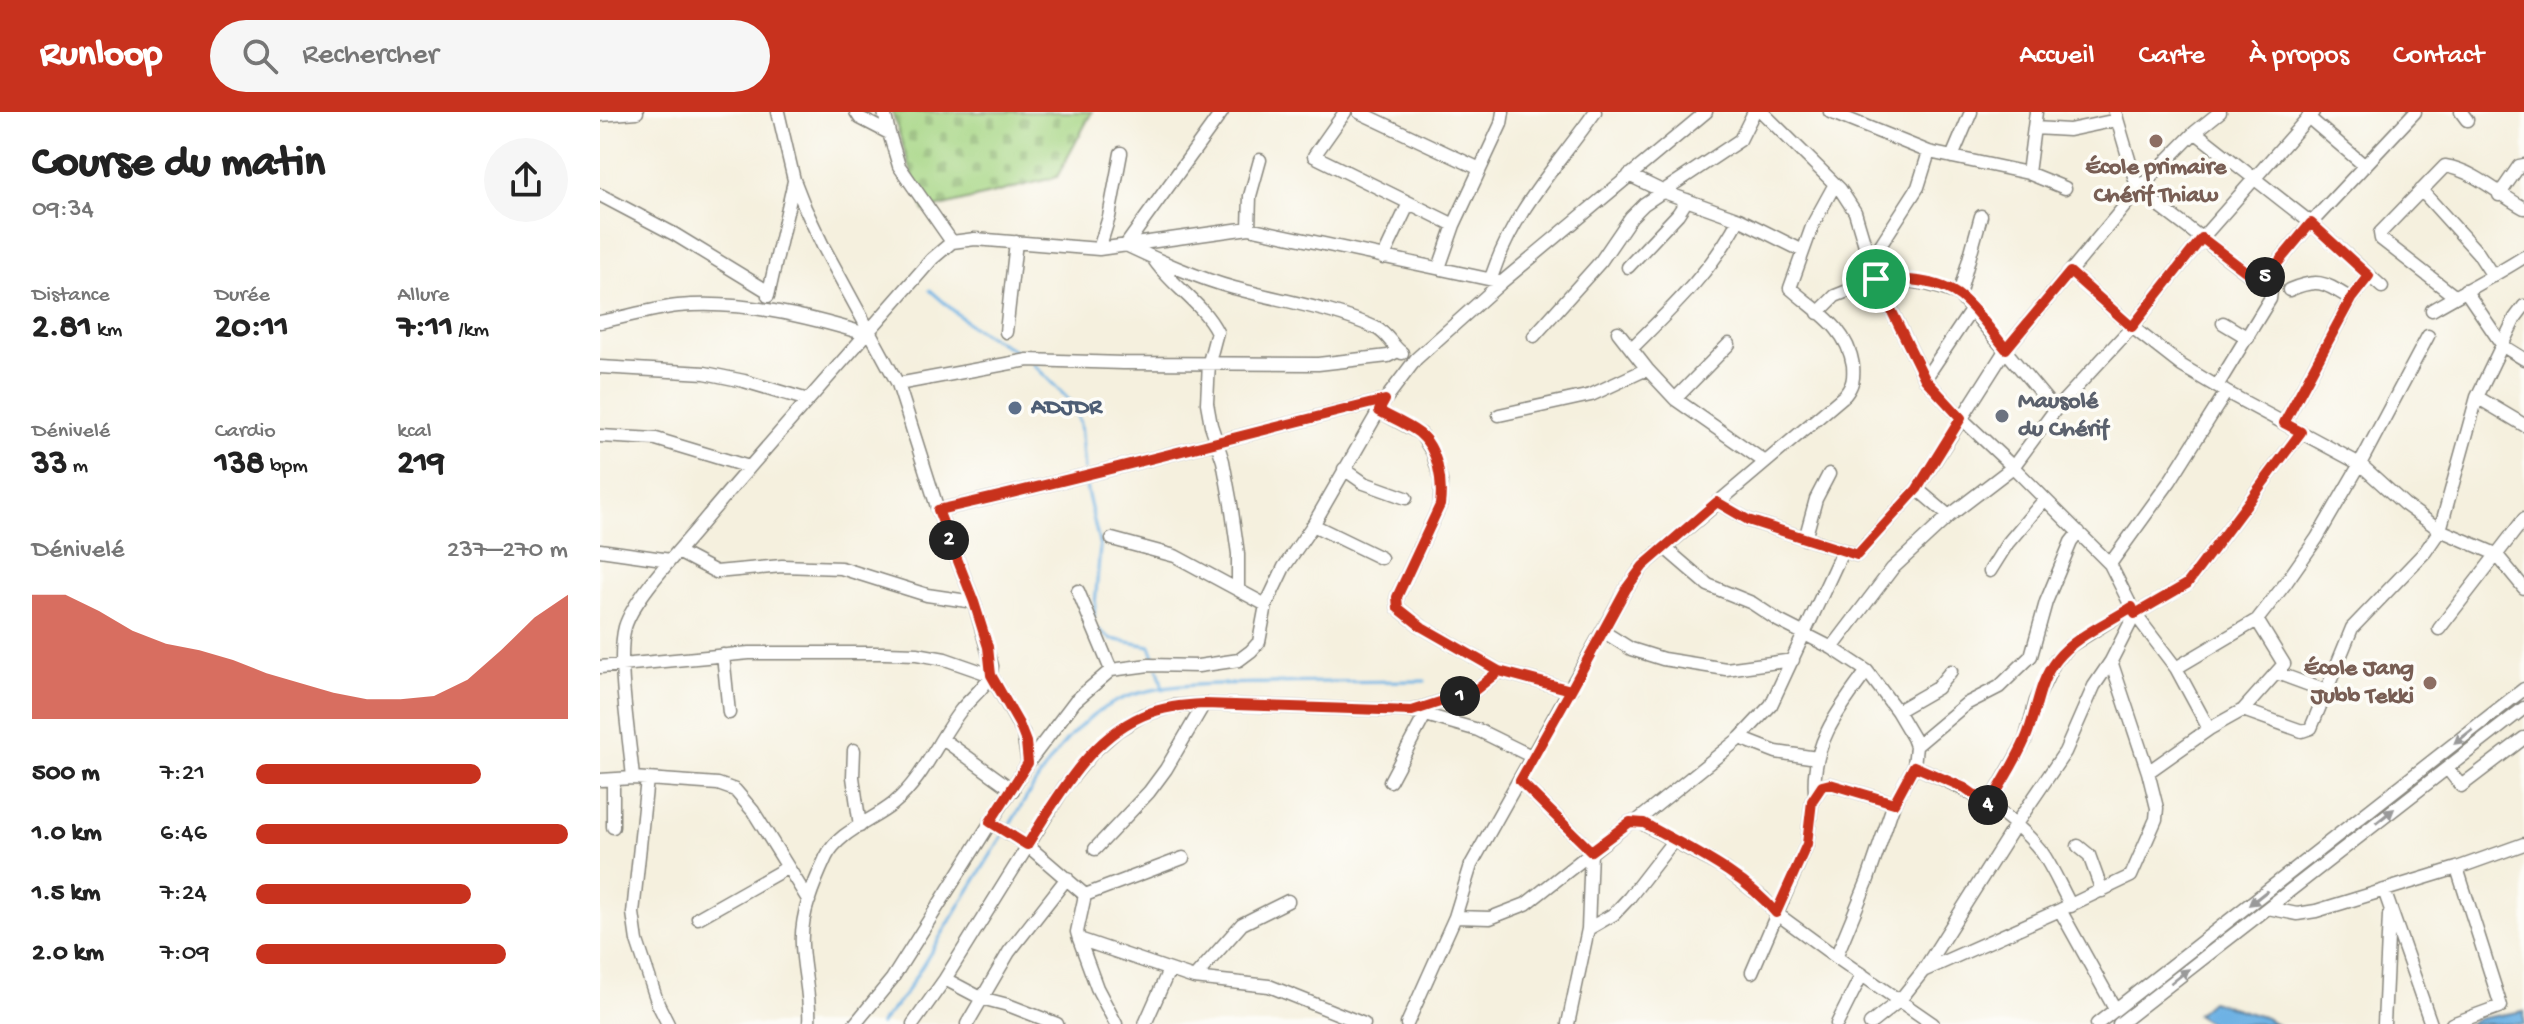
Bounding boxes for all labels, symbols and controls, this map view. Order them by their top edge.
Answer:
search box [210,20,770,92]
text: Runloop [40,34,162,78]
icon: search [238,34,282,78]
text: Rechercher [302,39,438,74]
text: Accueil [2019,40,2095,73]
text: Carte [2139,40,2205,73]
text: À propos [2249,40,2349,73]
text: Contact [2393,40,2484,73]
marker: École primaire Chérif Thiaw [2147,132,2165,150]
button: share [484,138,568,222]
text: Course du matin [32,139,325,191]
place label: École primaire Chérif Thiaw [2086,154,2228,211]
text: 09:34 [32,195,94,226]
pin [1842,245,1910,313]
icon: arrive [1854,257,1898,301]
pin: 5 [2245,257,2285,297]
text: 5 [2259,264,2271,290]
text: Distance [32,283,110,309]
text: Durée [215,283,270,309]
text: Allure [397,283,449,309]
text: 2.81 [32,309,92,349]
text: 20:11 [215,309,289,349]
text: 7:11 [397,309,453,349]
text: km [92,318,122,344]
text: /km [453,318,489,344]
place label: Mausolé du Chérif [2018,388,2111,445]
place label: ADJDR [1030,394,1103,423]
marker: ADJDR [1006,399,1024,417]
marker: Mausolé du Chérif [1993,407,2011,425]
text: Dénivelé [32,419,110,445]
text: Cardio [215,419,276,445]
text: kcal [397,419,432,445]
text: 33 [32,445,67,485]
text: 138 [215,445,265,485]
text: 219 [397,445,445,485]
text: m [67,454,88,480]
text: bpm [265,454,308,480]
pin: 2 [929,520,969,560]
text: 2 [944,527,954,553]
text: Dénivelé [32,536,124,567]
text: 237–270 m [447,536,568,567]
place label: École Jang Jubb Tekki [2304,655,2414,712]
marker: École Jang Jubb Tekki [2421,674,2439,692]
pin: 1 [1440,676,1480,716]
text: 1 [1456,683,1464,709]
one-way arrow [2453,729,2473,745]
text: 500 m [32,759,100,790]
text: 7:21 [160,759,205,790]
pin: 4 [1968,785,2008,825]
text: 4 [1983,792,1993,818]
one-way arrow [2375,809,2395,825]
text: 1.0 km [32,819,102,850]
text: 6:46 [160,819,207,850]
text: 1.5 km [32,879,101,910]
text: 7:24 [160,879,207,910]
one-way arrow [2248,889,2268,905]
text: 2.0 km [32,939,104,970]
text: 7:09 [160,939,209,970]
one-way arrow [2170,969,2190,985]

